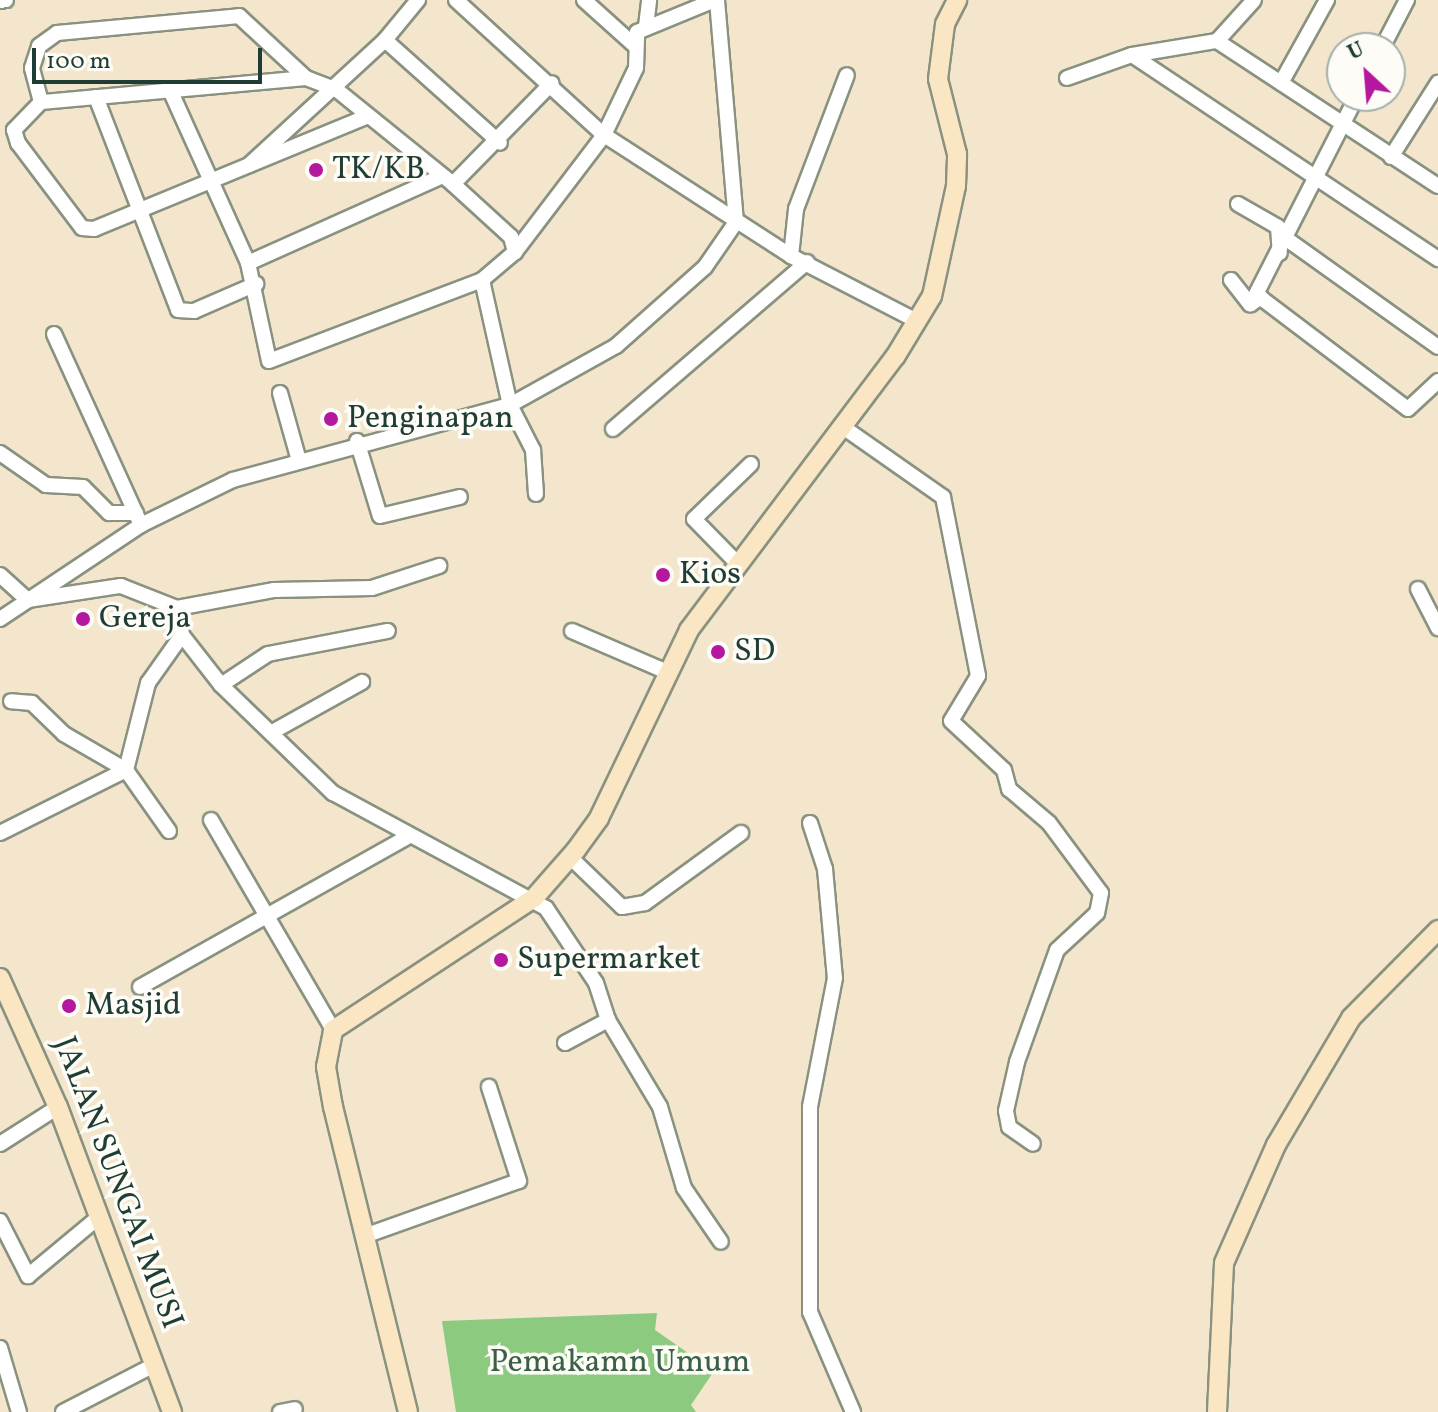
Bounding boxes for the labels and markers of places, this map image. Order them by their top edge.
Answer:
place label: TK/KB [332,151,425,189]
marker: TK/KB [307,161,325,179]
place label: Penginapan [347,400,514,438]
marker: Penginapan [322,410,340,428]
place label: Kios [679,556,741,594]
marker: Kios [654,566,672,584]
place label: Gereja [99,600,191,638]
marker: Gereja [74,610,92,628]
place label: SD [734,633,775,671]
marker: SD [709,643,727,661]
place label: Supermarket [517,941,701,979]
marker: Supermarket [492,951,510,969]
place label: Masjid [85,987,181,1025]
marker: Masjid [60,997,78,1015]

